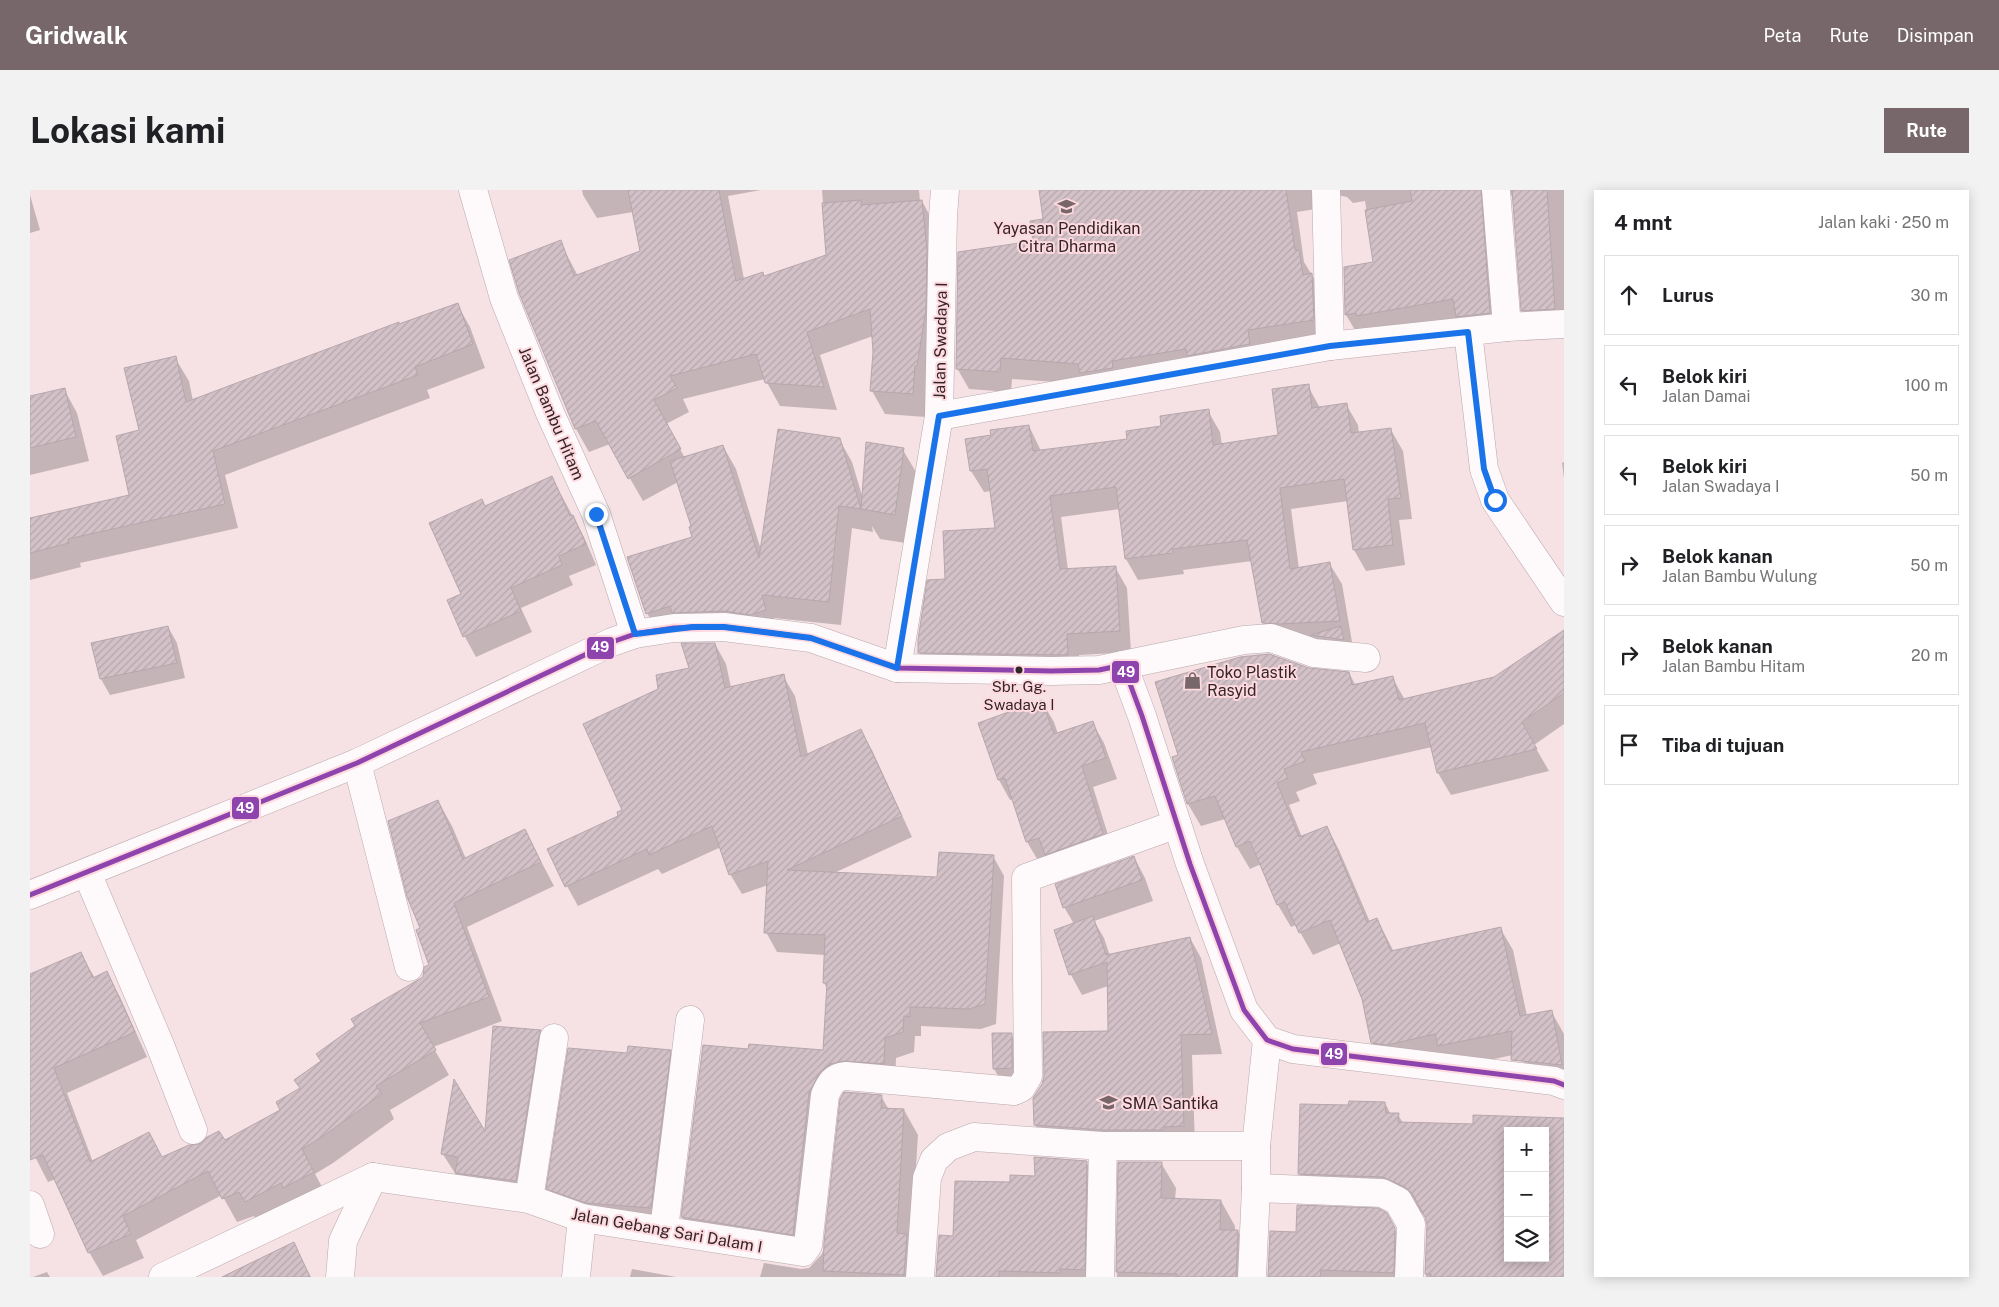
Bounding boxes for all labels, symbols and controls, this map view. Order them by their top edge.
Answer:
text: Gridwalk [25,21,128,49]
text: Peta [1763,25,1801,46]
text: Rute [1829,25,1869,46]
text: Disimpan [1897,25,1974,46]
button: Rute [1884,108,1969,153]
text: Lokasi kami [30,110,225,151]
school or university icon: Yayasan Pendidikan Citra Dharma [1057,197,1077,217]
text: 4 mnt [1614,210,1672,235]
text: Jalan kaki · 250 m [1818,213,1949,232]
place label: Yayasan Pendidikan Citra Dharma [993,219,1141,256]
icon: ahead [1615,281,1643,309]
street label: Jalan Swadaya I [930,282,951,400]
text: Lurus [1662,284,1714,306]
text: 30 m [1911,286,1948,305]
street label: Jalan Bambu Hitam [515,344,588,483]
text: Belok kiri [1662,365,1747,387]
icon: left [1615,371,1643,399]
text: 100 m [1904,376,1948,395]
text: Jalan Damai [1662,387,1750,406]
text: Belok kiri [1662,455,1747,477]
icon: left [1615,461,1643,489]
text: 50 m [1910,466,1948,485]
text: Jalan Swadaya I [1662,477,1780,496]
route start [1484,489,1507,512]
route end [585,503,608,526]
text: Belok kanan [1662,545,1773,567]
icon: right [1615,551,1643,579]
text: 50 m [1910,556,1948,575]
text: Jalan Bambu Wulung [1662,567,1817,586]
text: Belok kanan [1662,635,1773,657]
line badge: 49 [586,636,615,660]
text: 49 [591,639,609,655]
icon: right [1615,641,1643,669]
text: 20 m [1911,646,1948,665]
text: Jalan Bambu Hitam [1662,657,1805,676]
line badge: 49 [1111,660,1140,684]
place label: Toko Plastik Rasyid [1207,663,1297,700]
text: 49 [1117,664,1135,680]
marker: Sbr. Gg. Swadaya I [1014,665,1024,675]
shop icon: Toko Plastik Rasyid [1183,671,1203,691]
place label: Sbr. Gg. Swadaya I [984,678,1055,713]
icon: arrive [1615,731,1643,759]
text: Tiba di tujuan [1662,734,1784,756]
line badge: 49 [231,796,260,820]
text: 49 [236,800,254,816]
line badge: 49 [1320,1042,1348,1066]
text: 49 [1325,1046,1343,1062]
school or university icon: SMA Santika [1098,1093,1118,1113]
place label: SMA Santika [1122,1094,1218,1113]
map controls [1504,1127,1549,1262]
button: + [1504,1127,1549,1172]
button: − [1504,1172,1549,1217]
street label: Jalan Gebang Sari Dalam I [570,1204,764,1257]
button: layers [1504,1217,1549,1262]

